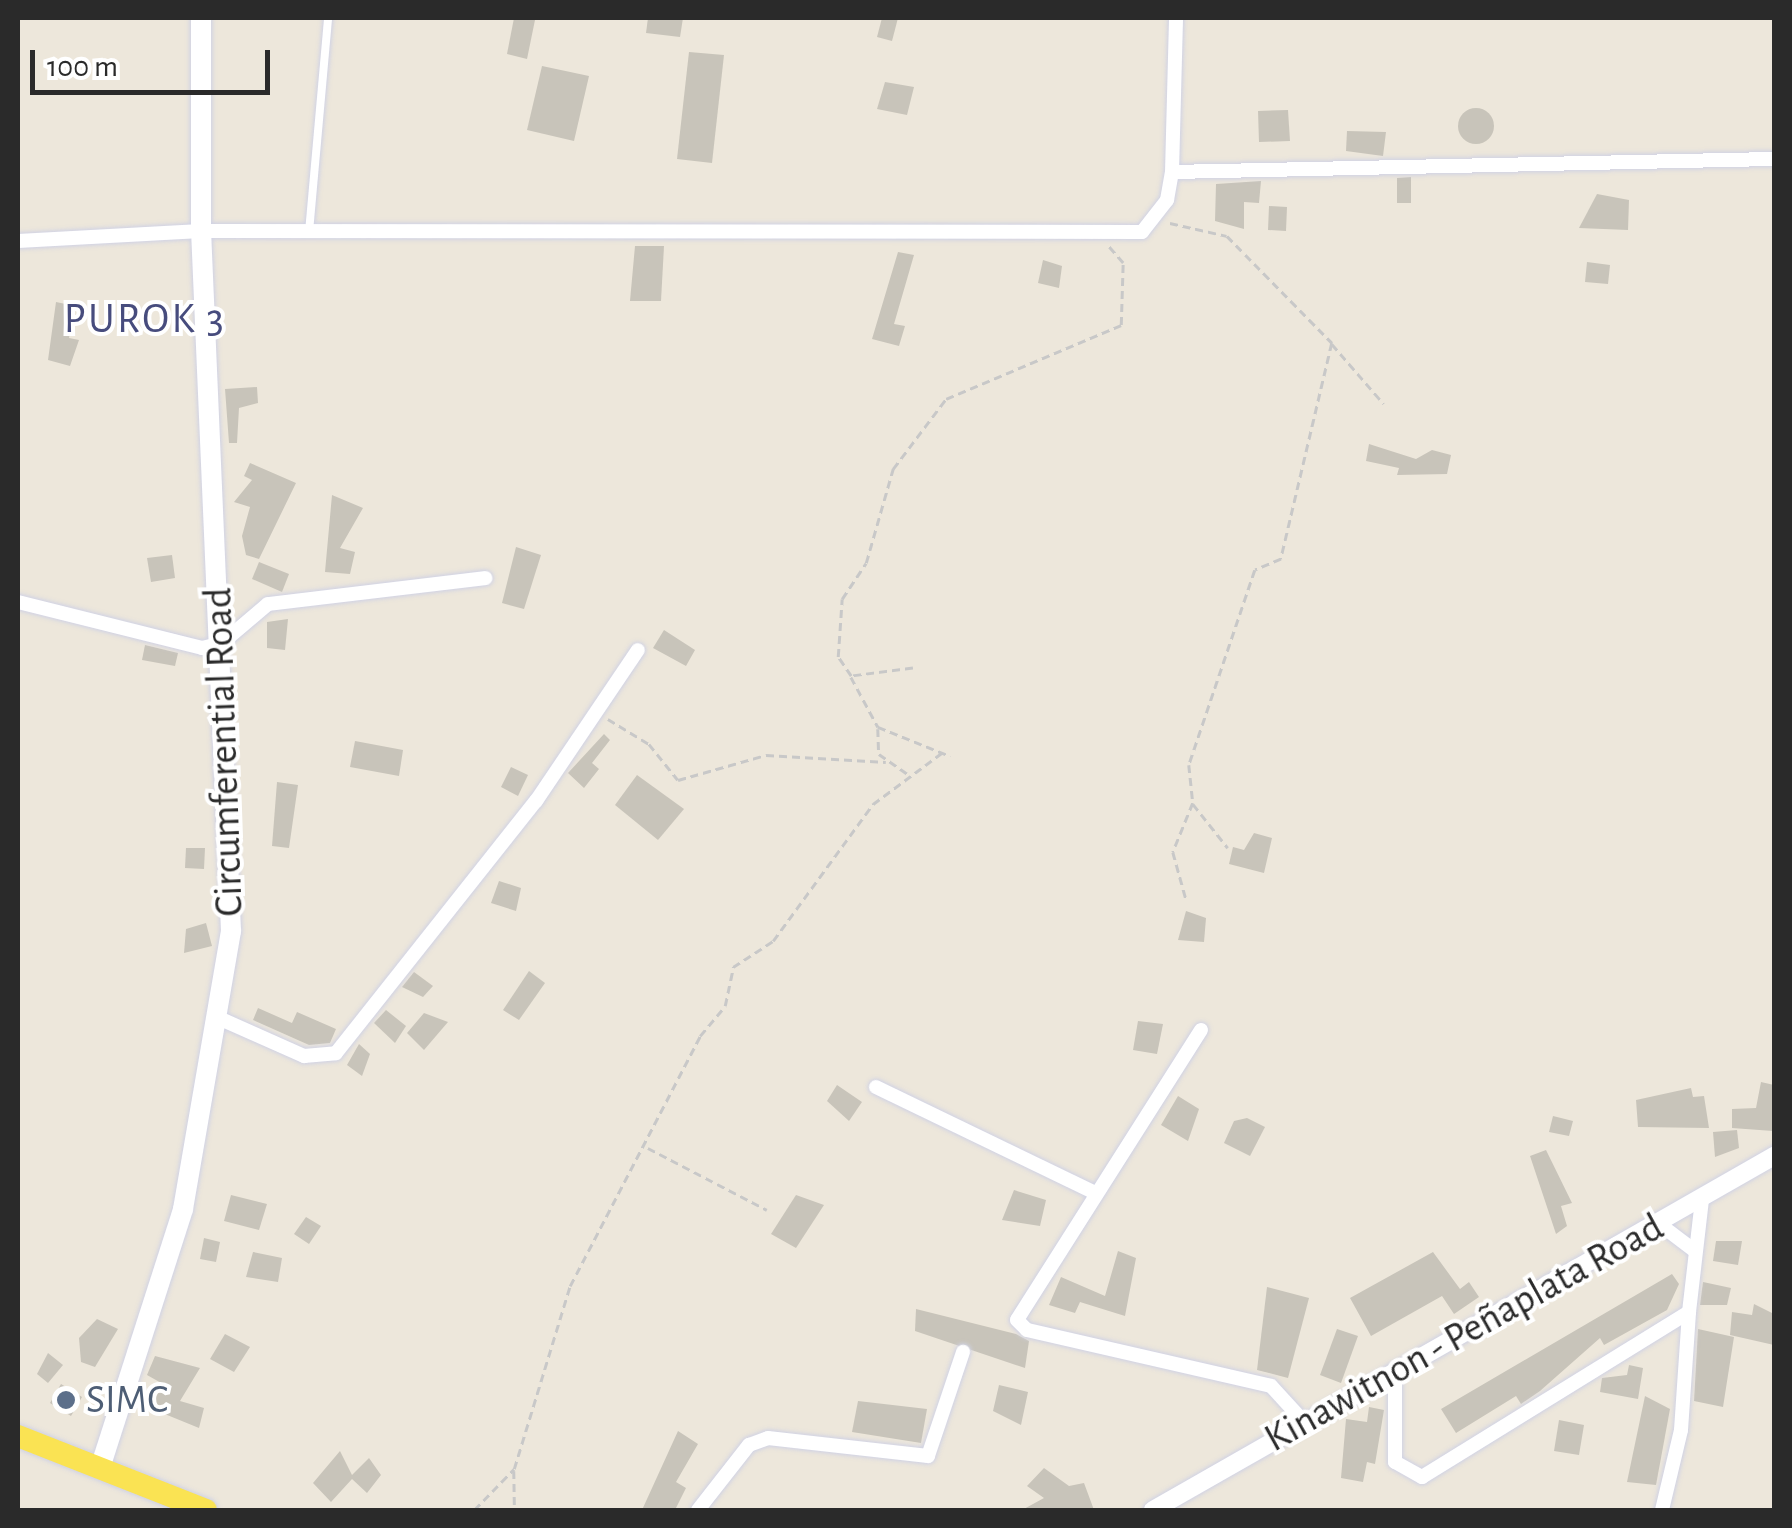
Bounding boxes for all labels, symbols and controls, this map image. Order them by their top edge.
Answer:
scale bar [35,30,275,92]
text: 100 m [47,52,118,82]
district label: PUROK 3 [64,294,226,344]
street label: Circumferential Road [194,587,254,917]
street label: Kinawitnon - Peñaplata Road [1256,1203,1672,1463]
place label: SIMC [86,1376,168,1424]
marker: SIMC [55,1389,77,1411]

